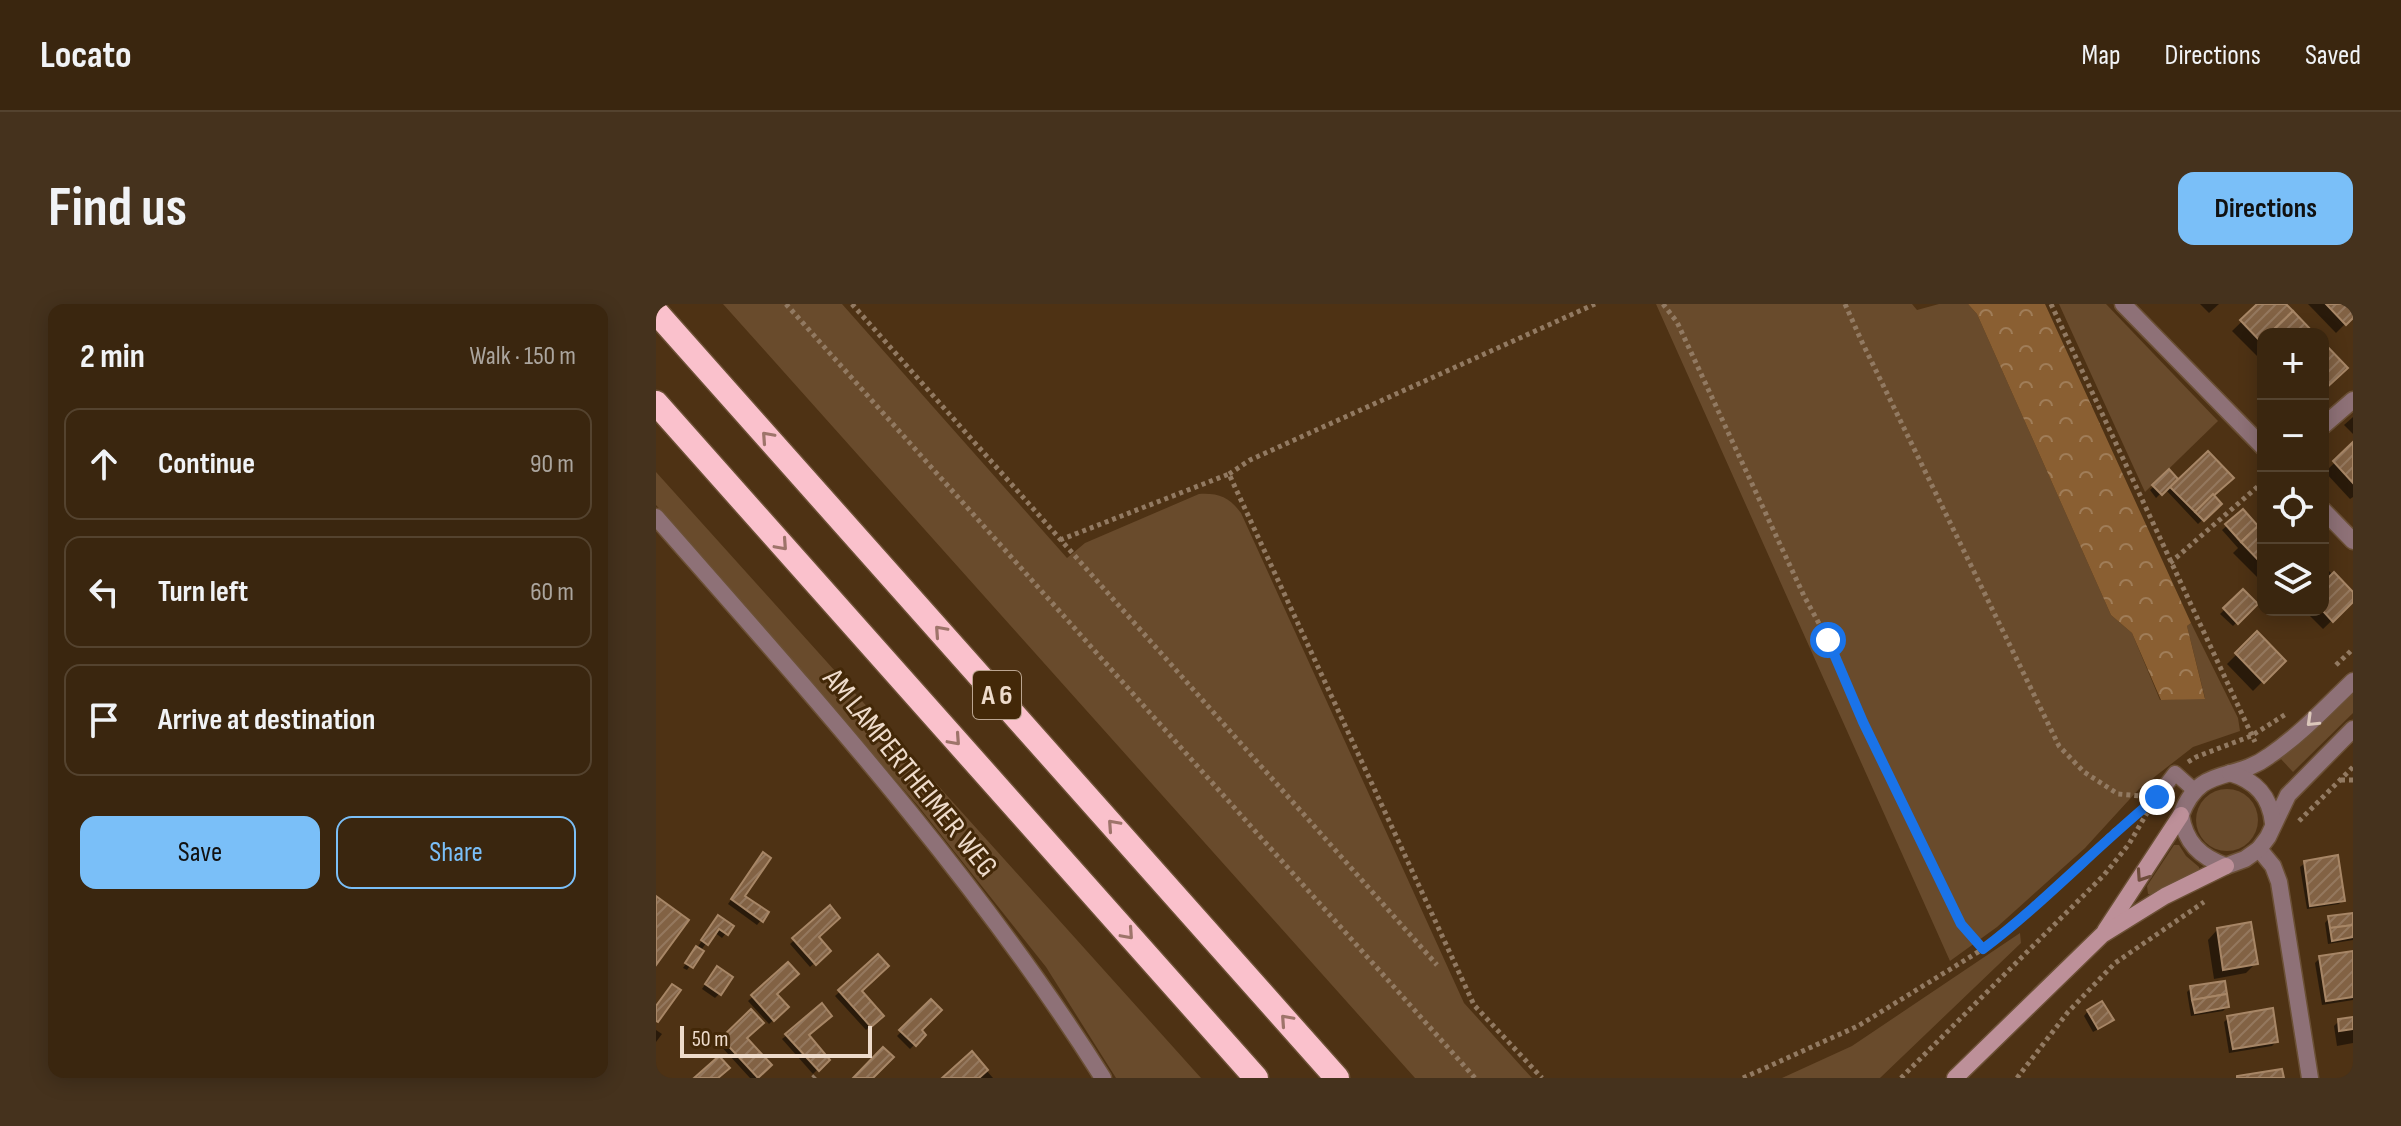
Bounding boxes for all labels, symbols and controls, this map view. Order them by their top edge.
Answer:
text: Locato [40,33,131,78]
text: Map [2082,39,2121,72]
text: Directions [2165,39,2261,72]
text: Saved [2305,39,2361,72]
button: Directions [2178,172,2353,245]
text: Find us [48,175,187,242]
map controls [2257,328,2329,616]
button: + [2257,328,2329,400]
text: 2 min [80,336,145,377]
text: Walk · 150 m [470,341,576,372]
button: − [2257,400,2329,472]
one-way arrow [763,431,777,446]
icon: ahead [82,442,126,486]
text: Continue [158,446,255,482]
text: 90 m [530,449,574,480]
button: locate [2257,472,2329,544]
one-way arrow [773,536,787,551]
button: layers [2257,544,2329,616]
icon: left [82,570,126,614]
text: Turn left [158,574,248,610]
text: 60 m [530,577,574,608]
route start [1810,622,1846,658]
one-way arrow [935,626,950,641]
street label: AM LAMPERTHEIMER WEG [814,661,1005,884]
road number: A 6 [973,671,1021,719]
icon: arrive [82,698,126,742]
text: Arrive at destination [158,702,375,738]
one-way arrow [2307,711,2321,726]
one-way arrow [945,730,960,745]
route end [2139,779,2175,815]
button: Save [80,816,320,889]
button: Share [336,816,576,889]
one-way arrow [1108,820,1123,835]
one-way arrow [2137,867,2152,881]
one-way arrow [1118,924,1133,939]
one-way arrow [1281,1014,1295,1029]
scale bar [680,1022,872,1058]
text: 50 m [692,1026,728,1053]

